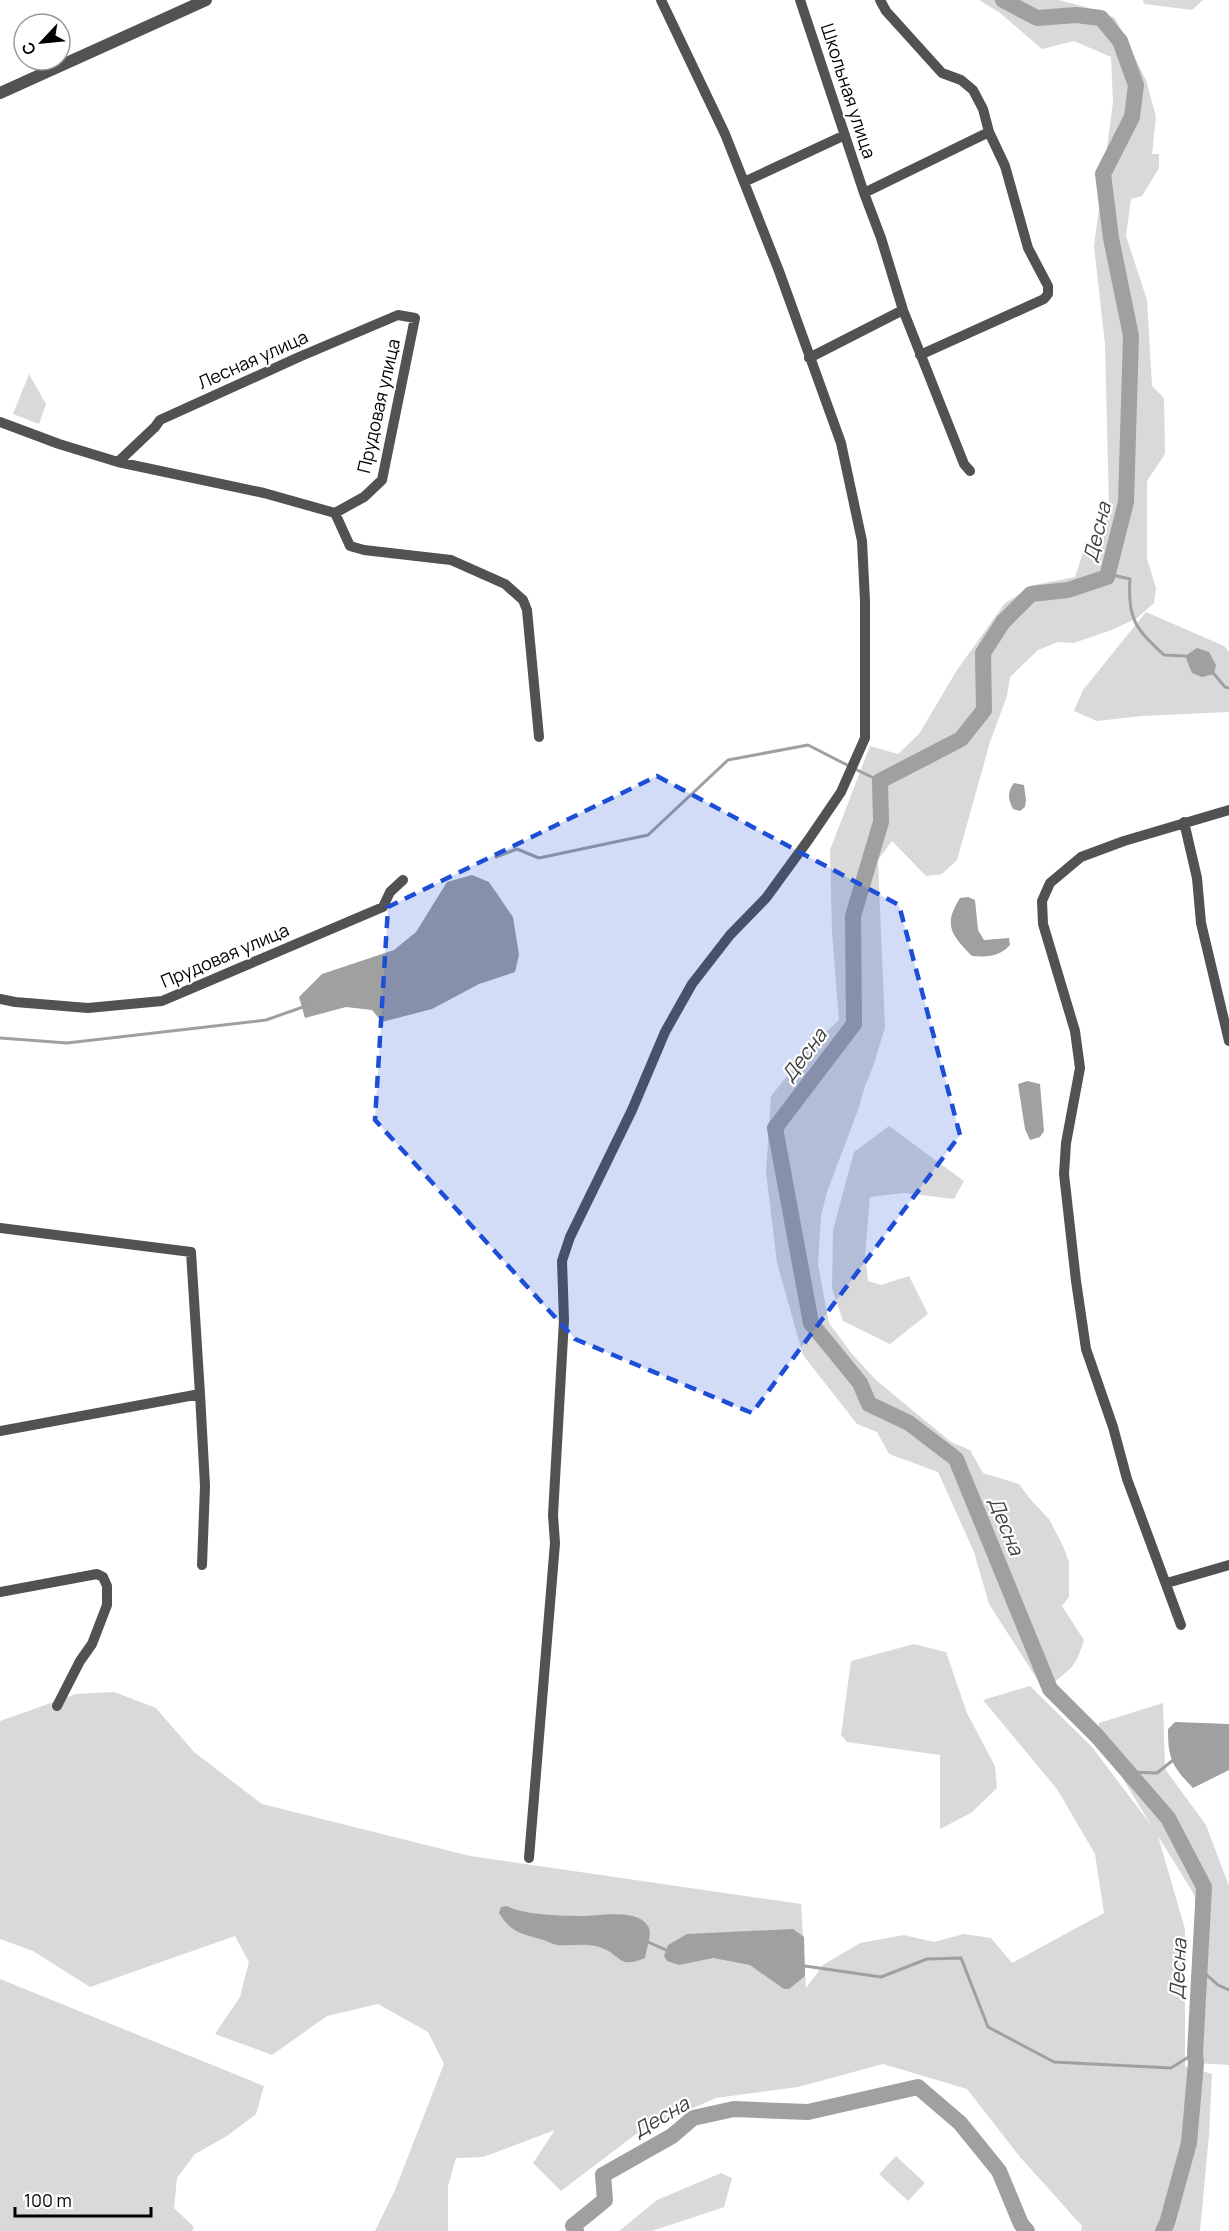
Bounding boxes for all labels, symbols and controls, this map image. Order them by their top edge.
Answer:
north arrow [12,12,72,72]
street label: Школьная улица [816,20,882,161]
text: С [16,38,41,59]
street label: Лесная улица [194,324,311,394]
street label: Прудовая улица [351,336,405,475]
water label: Десна [1076,498,1117,564]
street label: Прудовая улица [157,917,293,993]
water label: Десна [775,1022,833,1087]
water label: Десна [983,1493,1031,1560]
water label: Десна [1162,1937,1193,2000]
water label: Десна [628,2089,694,2143]
scale bar [15,2180,152,2218]
text: 100 m [24,2188,72,2212]

